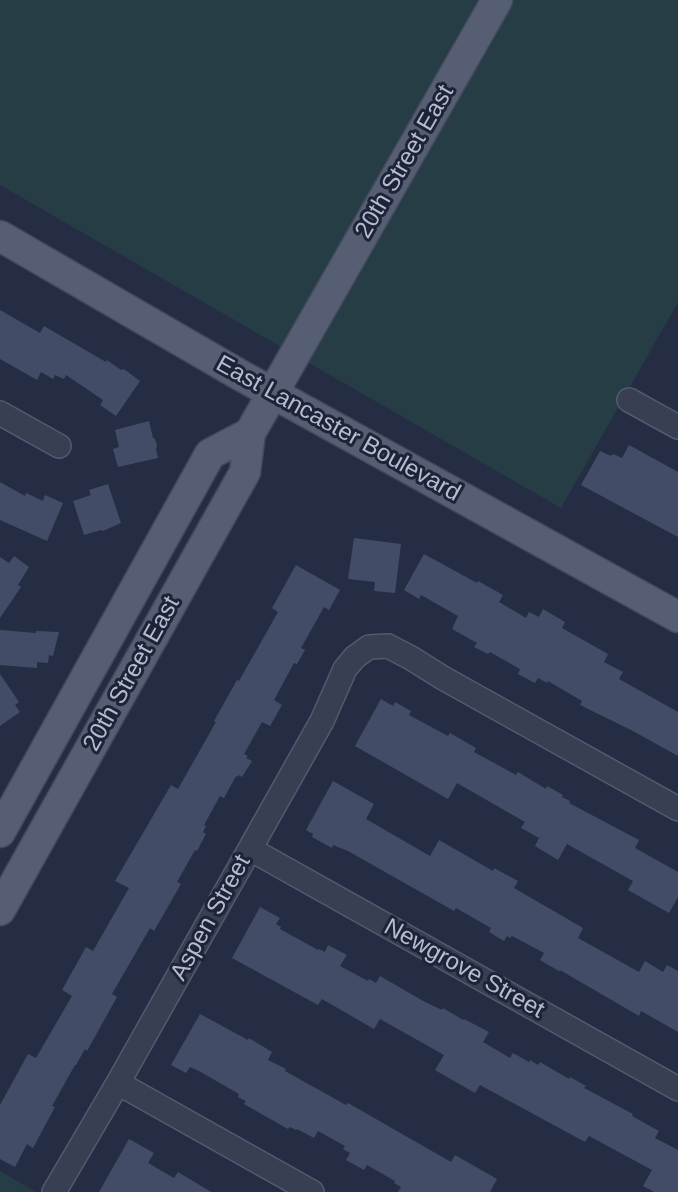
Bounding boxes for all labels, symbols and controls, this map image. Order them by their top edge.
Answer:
street label: 20th Street East [350,80,460,244]
street label: East Lancaster Boulevard [211,350,465,508]
street label: 20th Street East [78,592,186,756]
street label: Aspen Street [165,850,257,986]
street label: Newgrove Street [379,913,549,1025]

